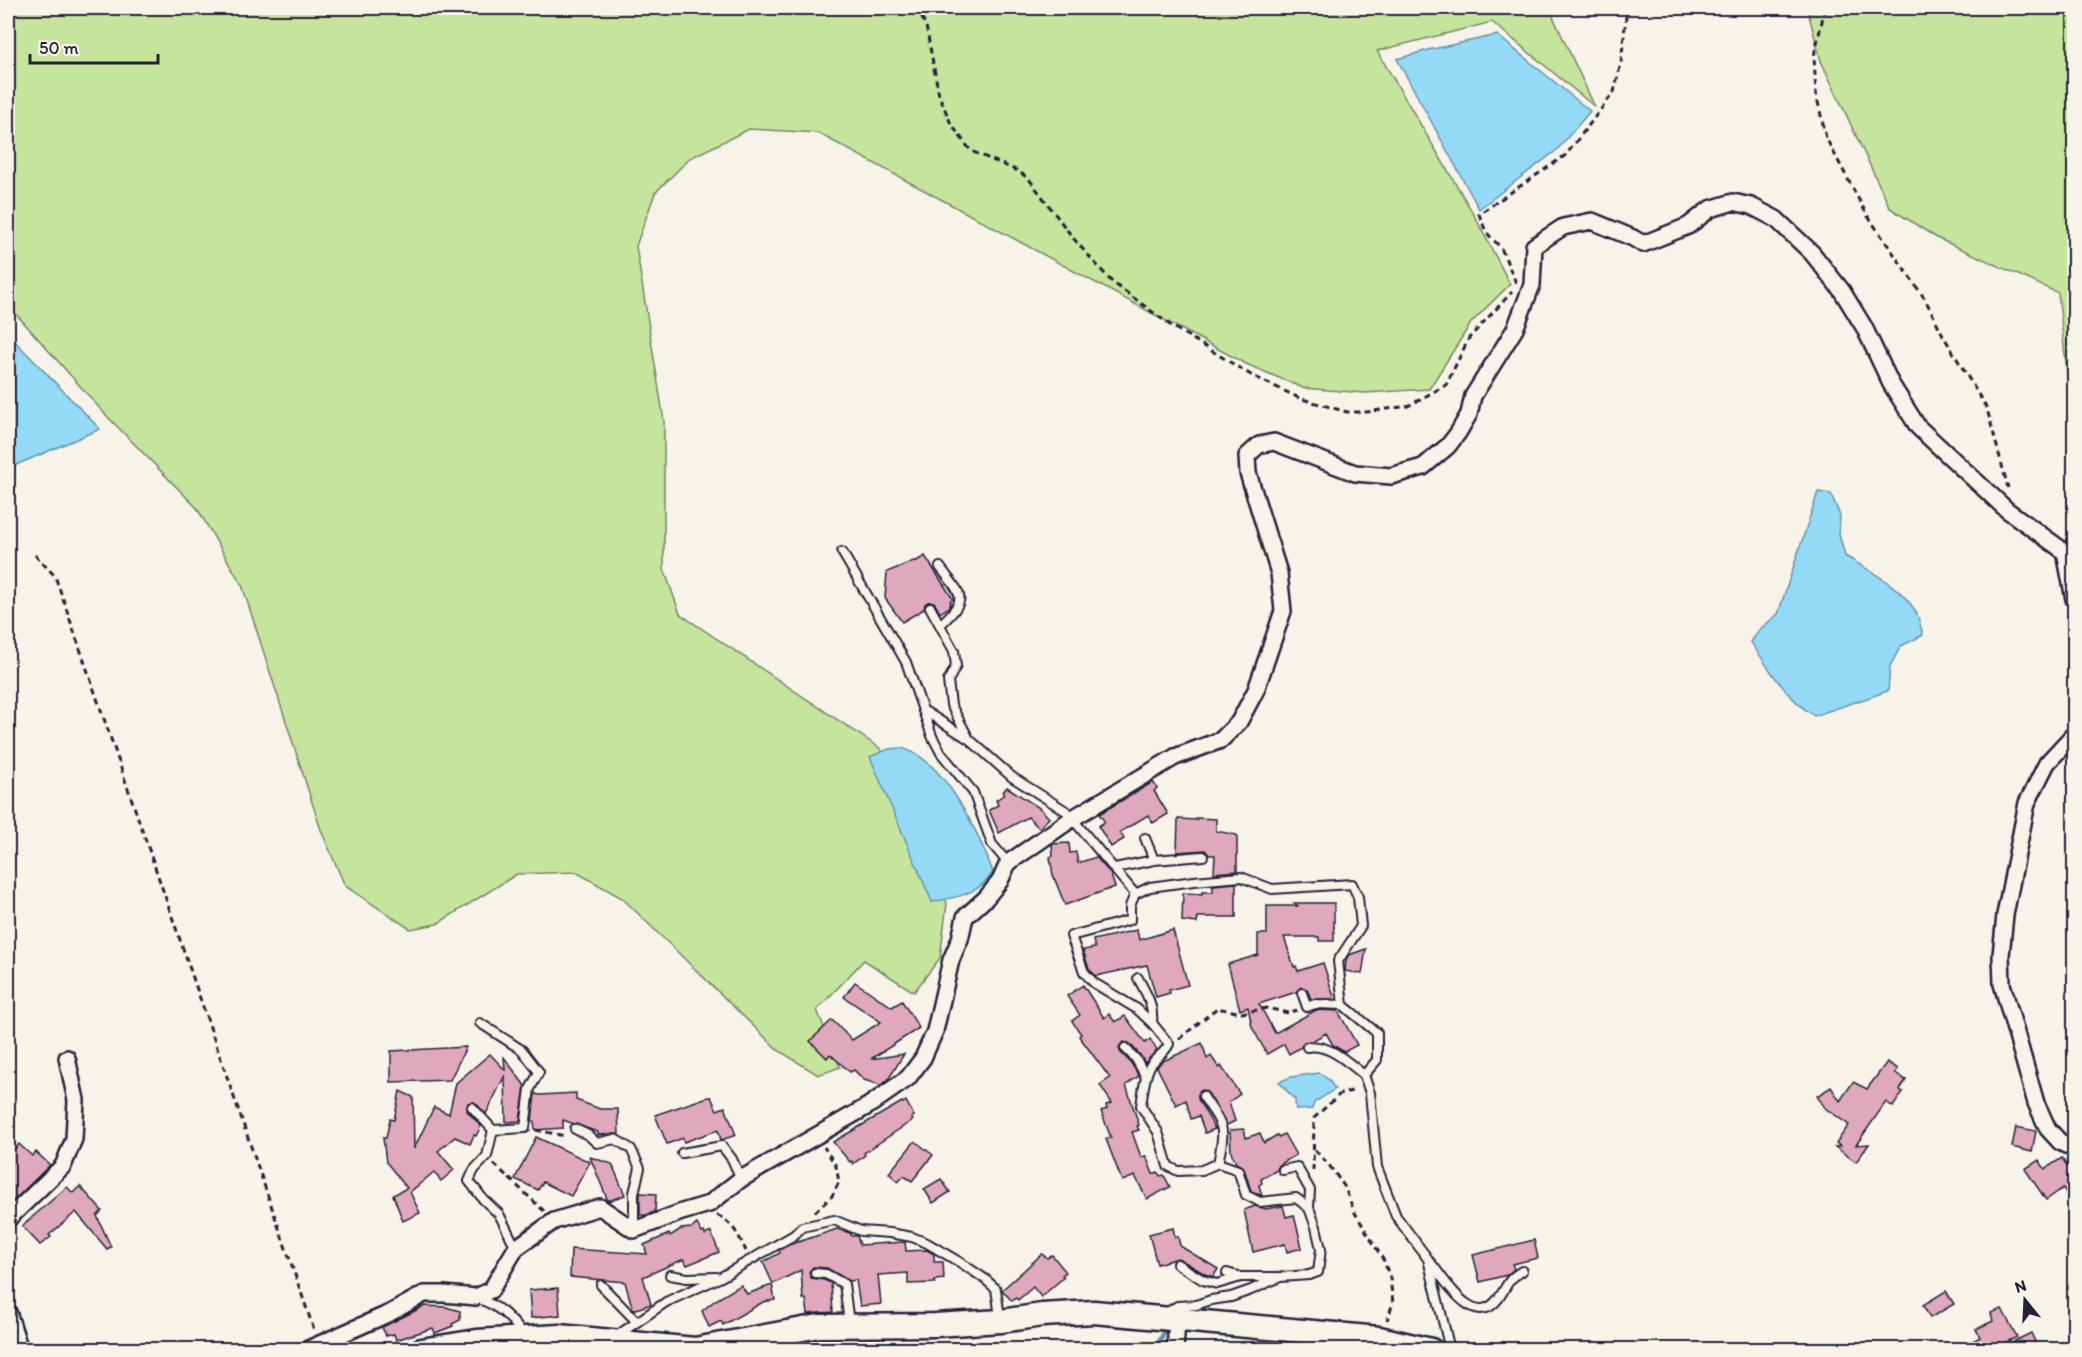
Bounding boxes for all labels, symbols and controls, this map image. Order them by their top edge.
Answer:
scale bar [30,27,158,65]
text: 50 m [39,37,79,59]
north arrow [1995,1270,2055,1330]
text: N [2012,1276,2029,1297]

